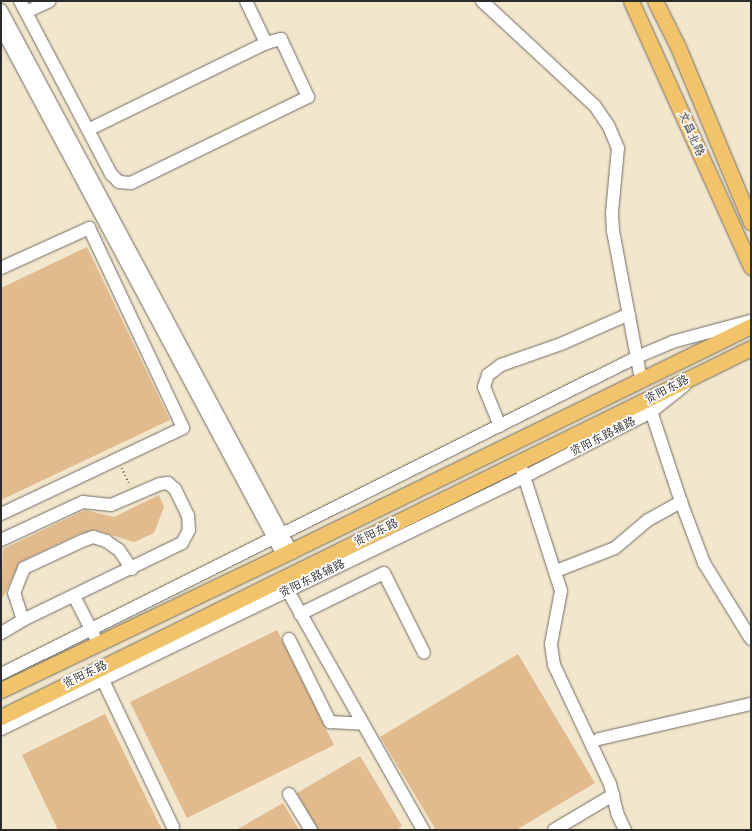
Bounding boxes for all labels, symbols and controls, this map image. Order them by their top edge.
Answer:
street label: 文昌北路 [675,109,707,159]
street label: 资阳东路 [642,373,692,407]
street label: 资阳东路辅路 [568,414,638,460]
street label: 资阳东路 [351,516,401,550]
street label: 资阳东路辅路 [276,557,348,601]
street label: 资阳东路 [60,658,110,692]

